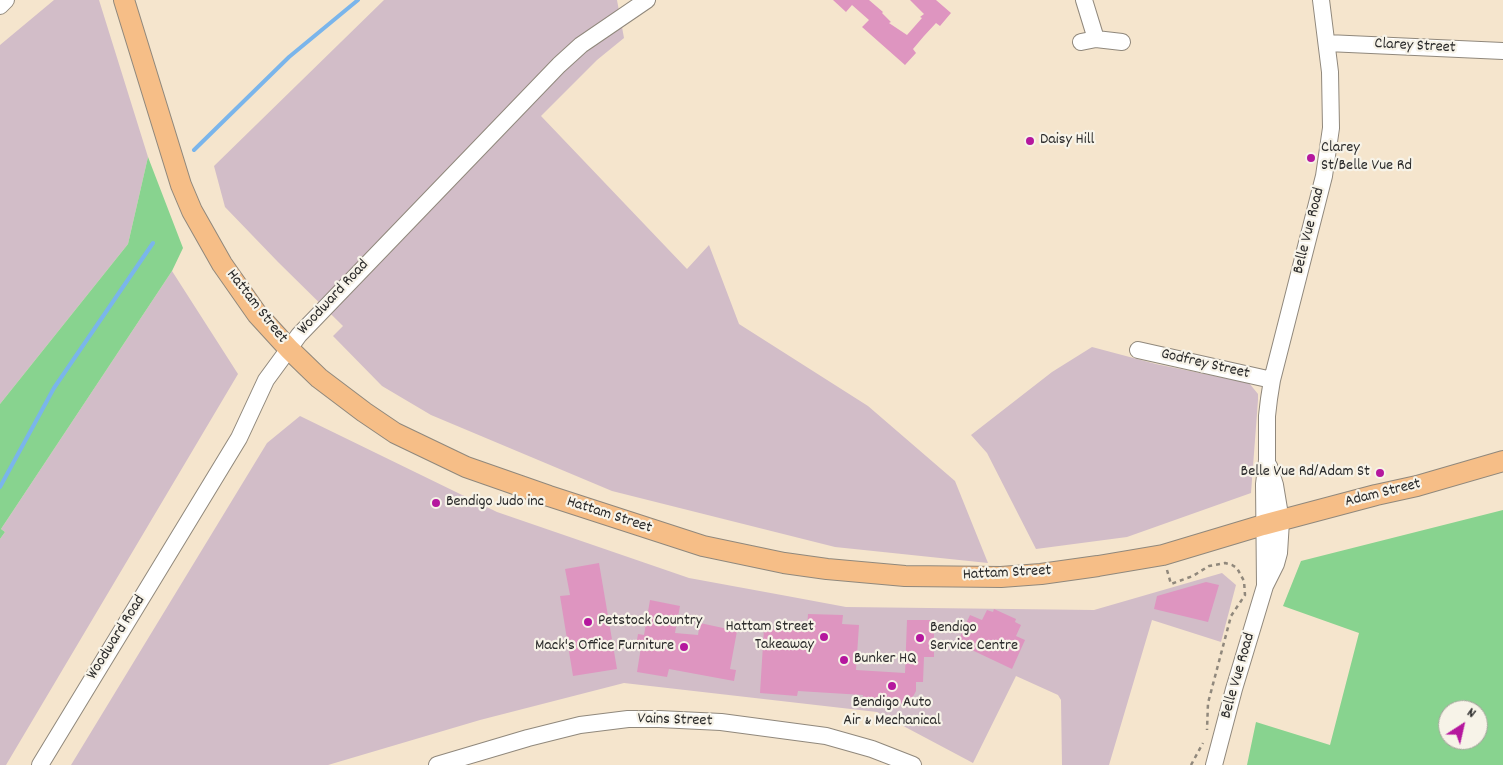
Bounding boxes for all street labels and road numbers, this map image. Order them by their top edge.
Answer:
street label: Clarey Street [1374,35,1456,59]
street label: Belle Vue Road [1290,186,1330,276]
street label: Woodward Road [294,256,374,340]
street label: Hattam Street [221,266,291,348]
street label: Godfrey Street [1159,345,1251,385]
street label: Adam Street [1343,475,1423,513]
street label: Hattam Street [564,493,654,539]
street label: Hattam Street [962,562,1052,586]
street label: Woodward Road [83,592,151,684]
street label: Belle Vue Road [1218,631,1260,721]
street label: Vains Street [637,710,713,732]

